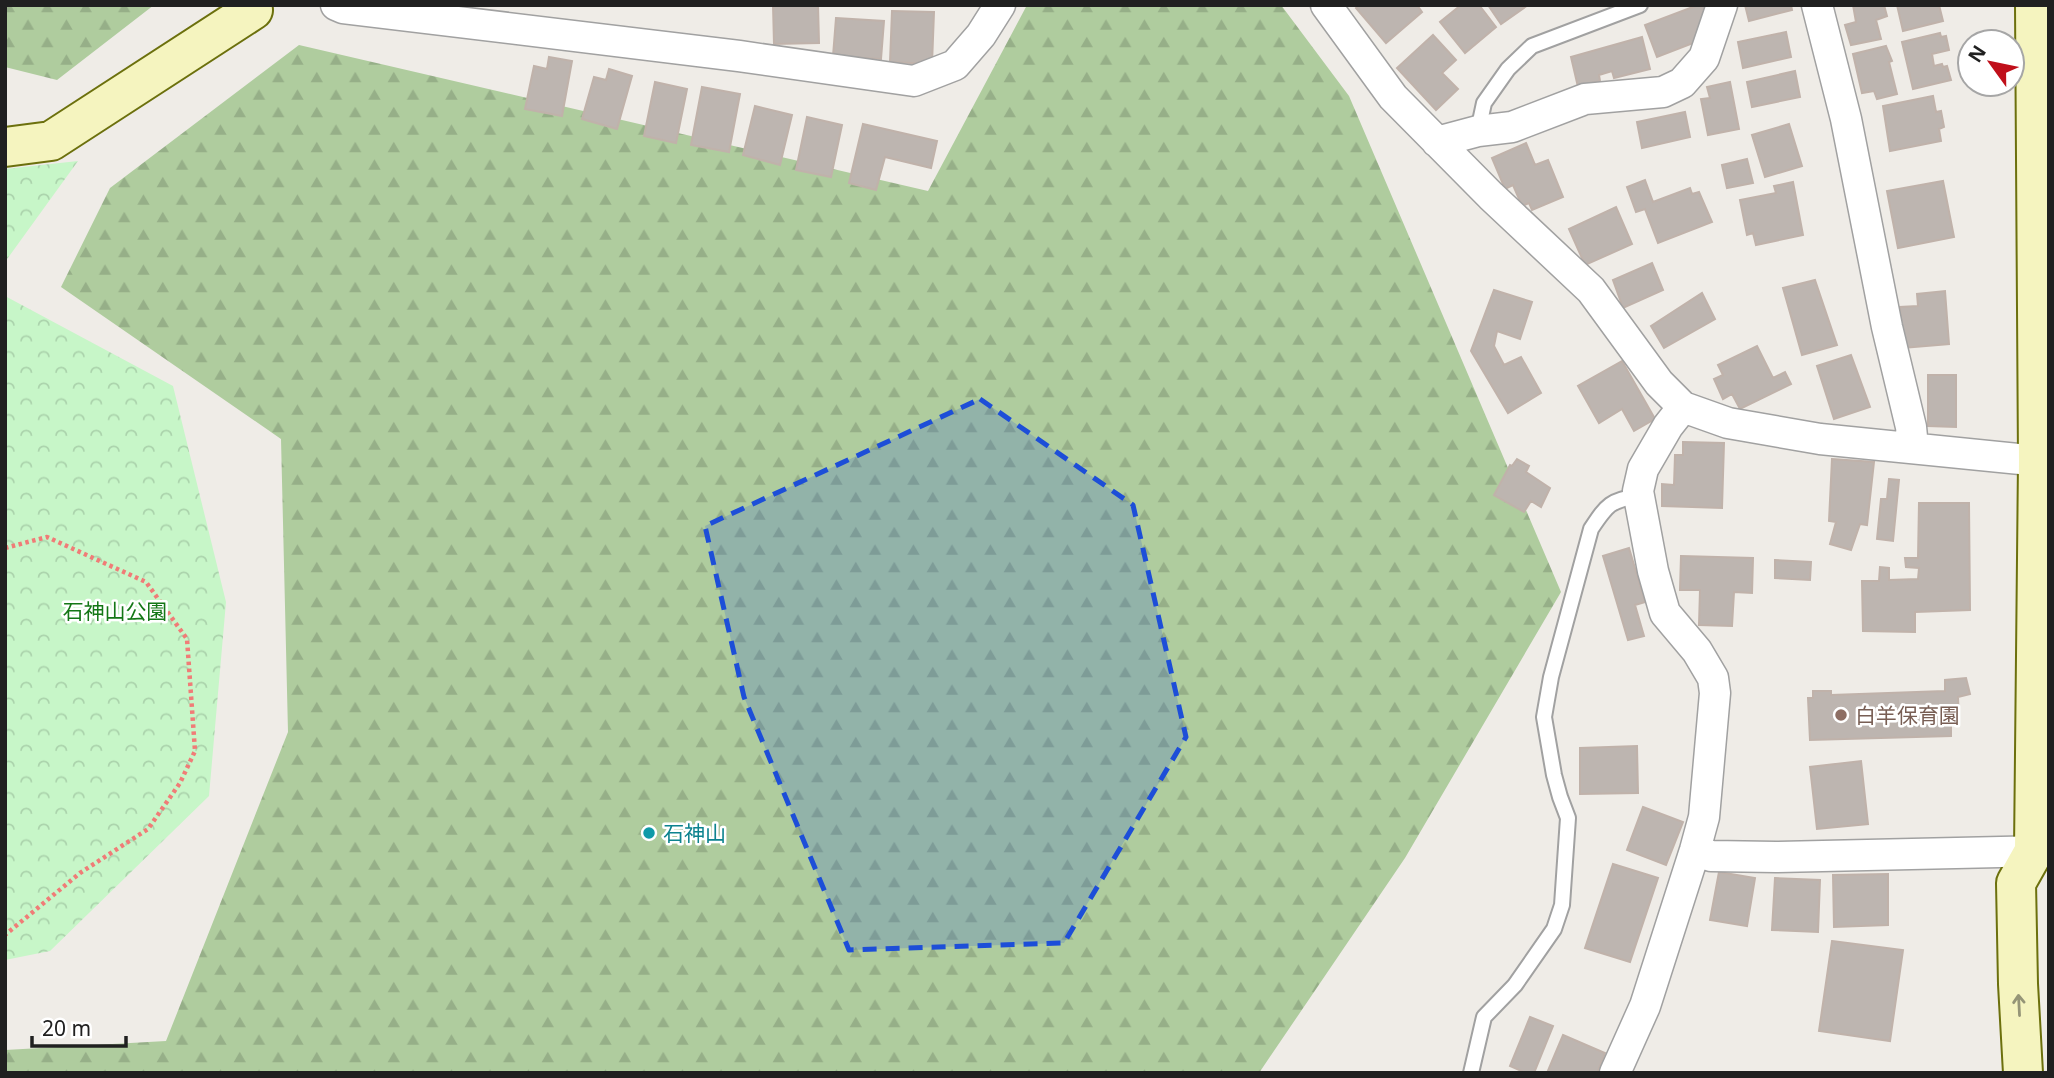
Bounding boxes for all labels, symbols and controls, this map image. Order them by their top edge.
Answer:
north arrow [1956,28,2026,98]
text: N [1962,40,1992,67]
park label: 石神山公園 [63,597,168,625]
place label: 白羊保育園 [1855,701,1960,729]
marker: 白羊保育園 [1833,707,1849,723]
place label: 石神山 [663,819,726,847]
marker: 石神山 [641,825,657,841]
one-way arrow [2012,994,2025,1016]
scale bar [32,1004,126,1048]
text: 20 m [42,1014,91,1042]

